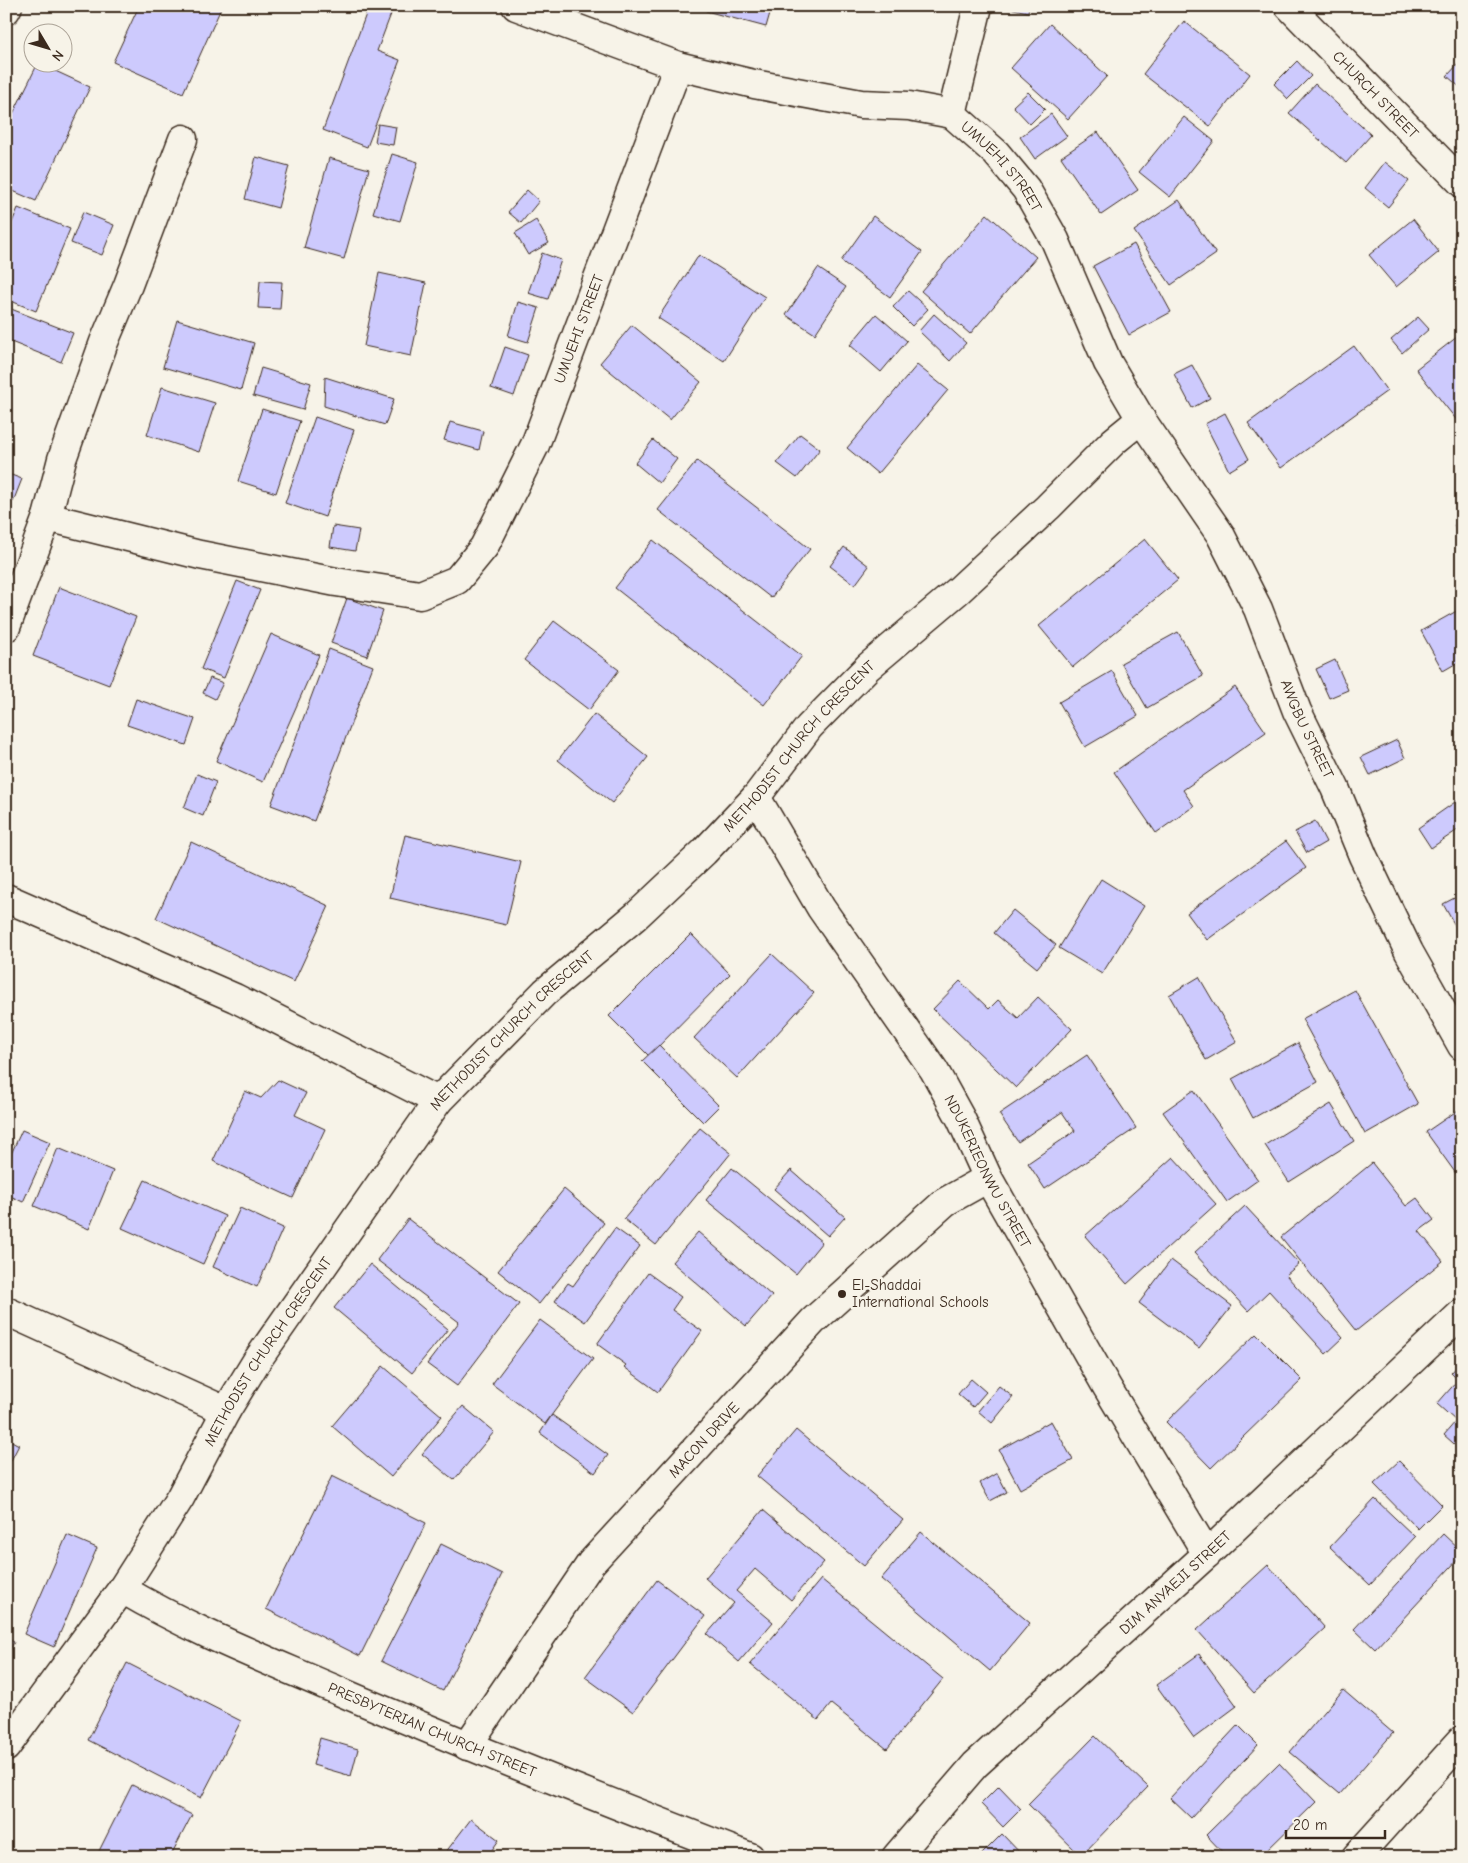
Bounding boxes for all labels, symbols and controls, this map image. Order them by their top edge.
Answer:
north arrow [22,22,72,72]
text: N [48,47,67,65]
street label: CHURCH STREET [1329,47,1423,142]
street label: UMUEHI STREET [957,117,1046,215]
street label: UMUEHI STREET [550,272,608,386]
street label: METHODIST CHURCH CRESCENT [719,656,878,835]
street label: AWGBU STREET [1277,677,1338,781]
street label: METHODIST CHURCH CRESCENT [425,946,597,1114]
street label: NDUKERIEONWU STREET [941,1092,1035,1251]
street label: METHODIST CHURCH CRESCENT [200,1253,336,1449]
place label: El-Shaddai International Schools [852,1276,988,1311]
marker: El-Shaddai International Schools [836,1288,848,1300]
street label: MACON DRIVE [665,1398,743,1482]
street label: DIM ANYAEJI STREET [1116,1527,1235,1638]
street label: PRESBYTERIAN CHURCH STREET [325,1679,539,1781]
scale bar [1286,1808,1384,1840]
text: 20 m [1293,1816,1327,1834]

